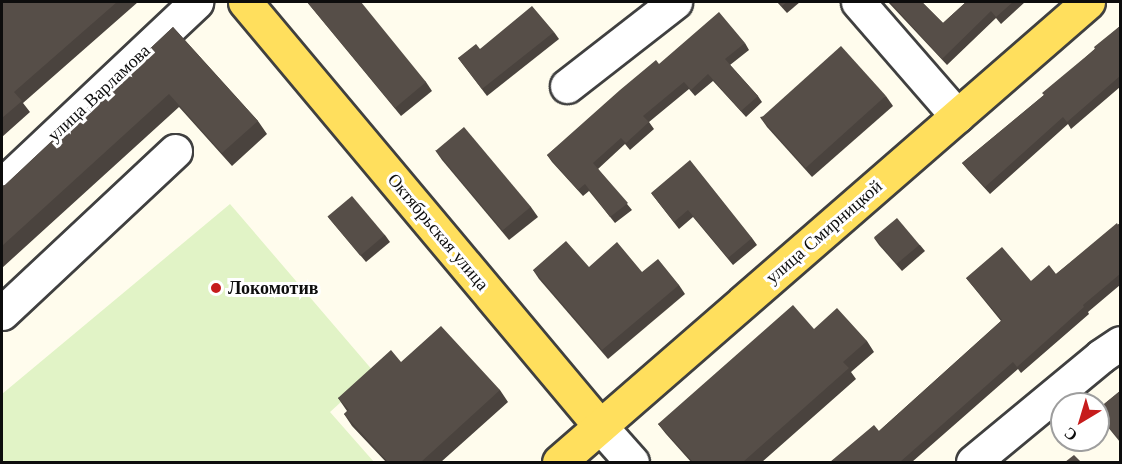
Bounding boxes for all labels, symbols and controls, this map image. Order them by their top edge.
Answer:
street label: улица Варламова [43,40,155,146]
street label: Октябрьская улица [383,169,493,295]
street label: улица Смирницкой [761,176,887,288]
place label: Локомотив [228,277,318,299]
marker: Локомотив [209,281,223,295]
north arrow [1050,392,1110,452]
text: С [1059,423,1081,446]

